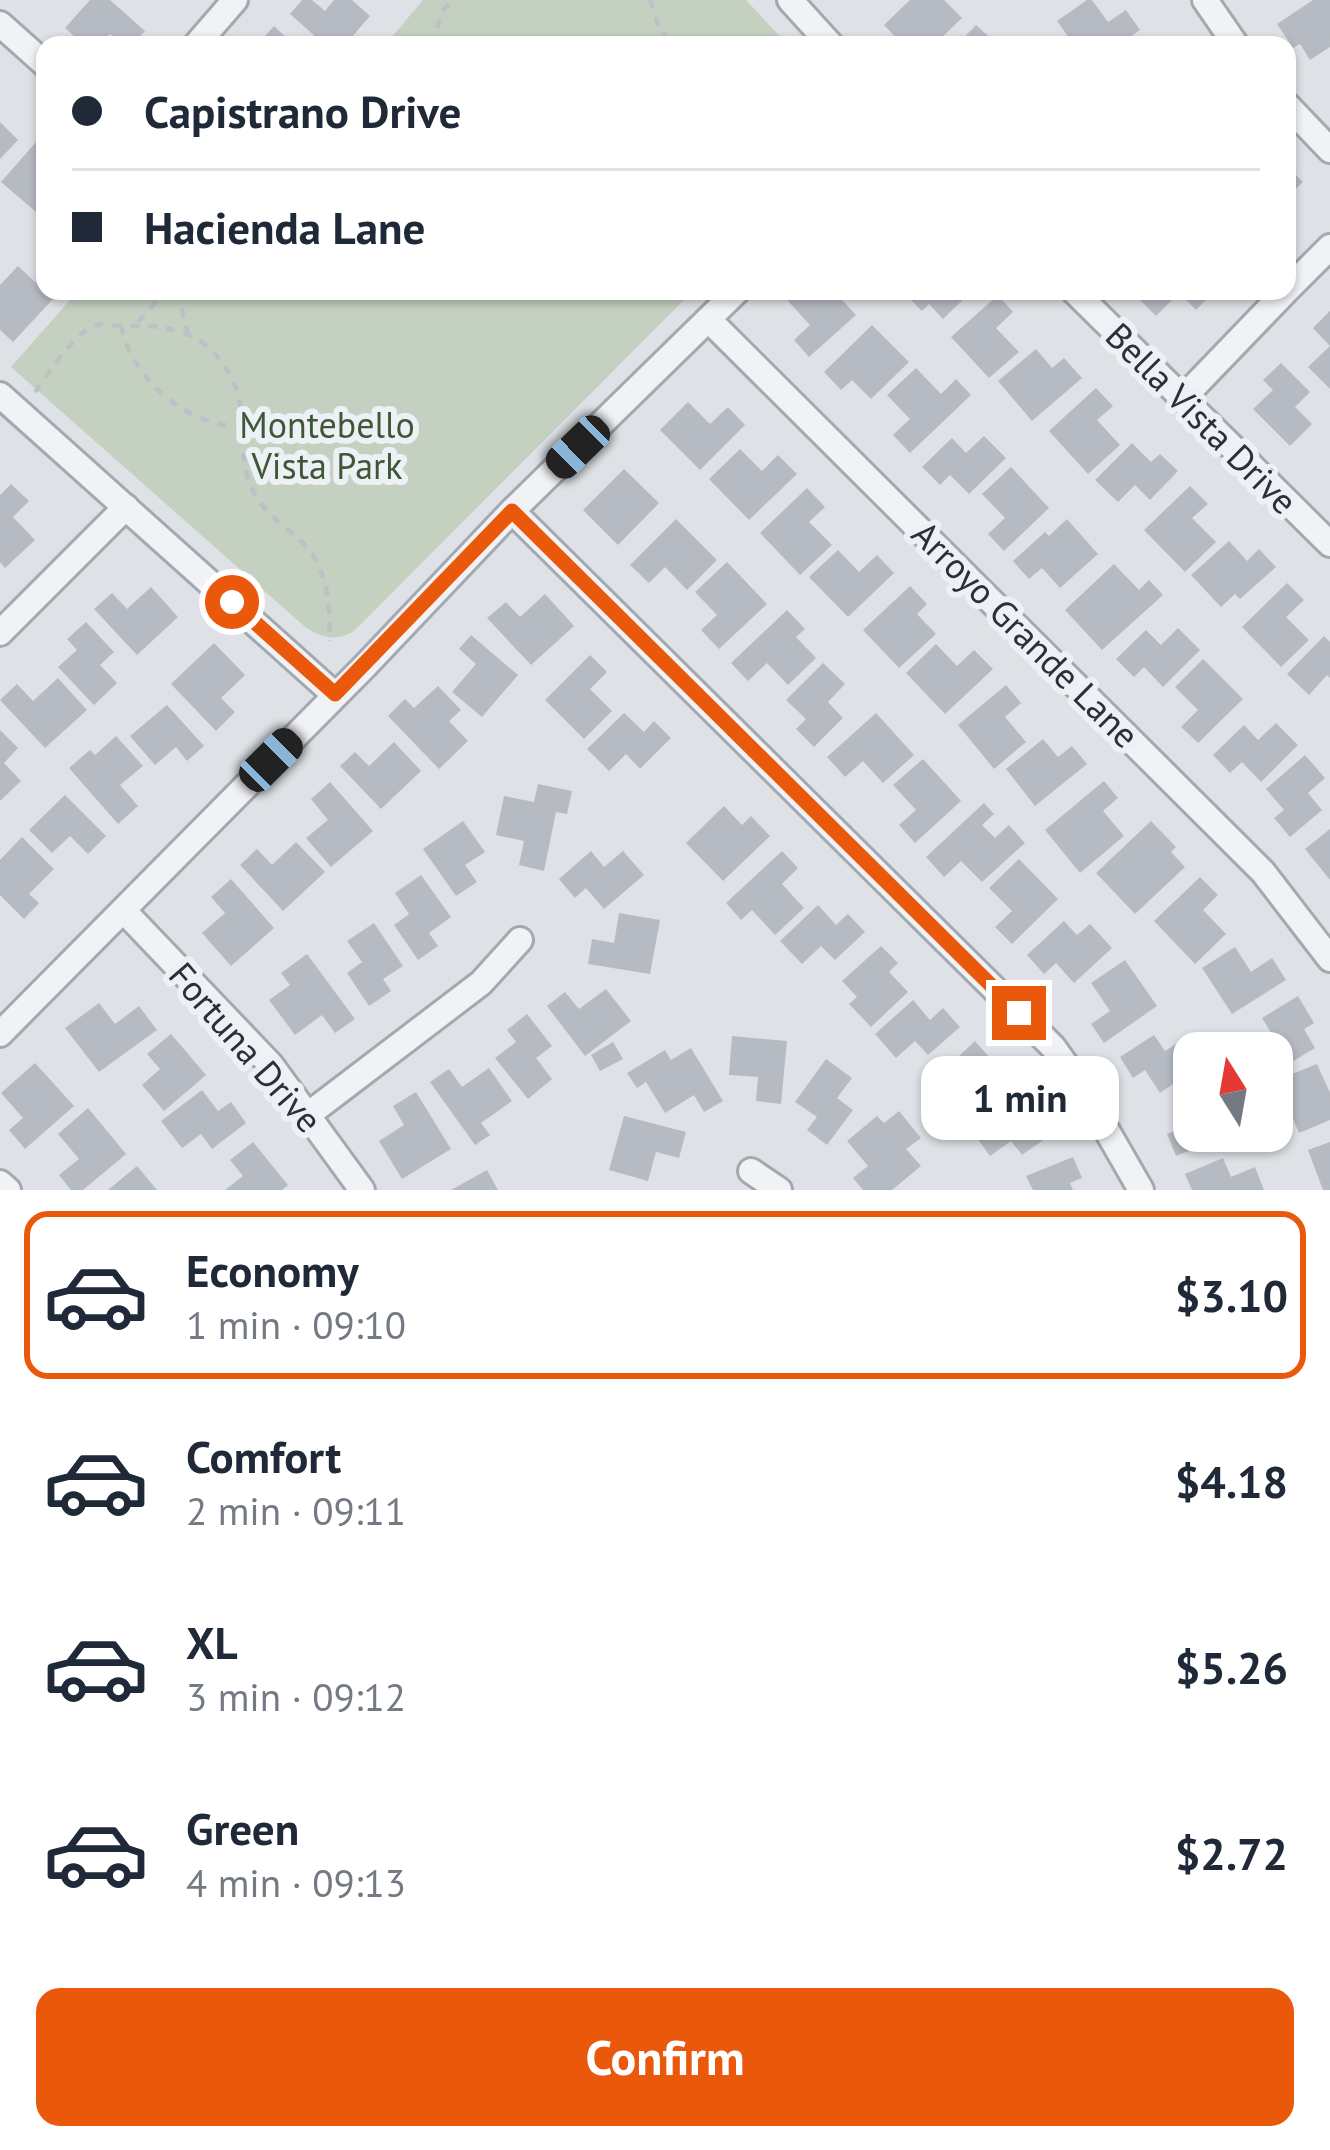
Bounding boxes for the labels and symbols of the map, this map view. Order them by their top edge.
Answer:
street label: Bella Vista Drive [1096,312,1308,524]
park label: Montebello Vista Park [239,401,415,489]
car [540,409,616,485]
street label: Arroyo Grande Lane [902,510,1150,758]
route start [205,575,259,629]
car [233,722,309,798]
street label: Fortuna Drive [159,952,333,1142]
route end [992,986,1046,1040]
north arrow [1173,1032,1293,1152]
callout: 1 min [920,1055,1118,1139]

